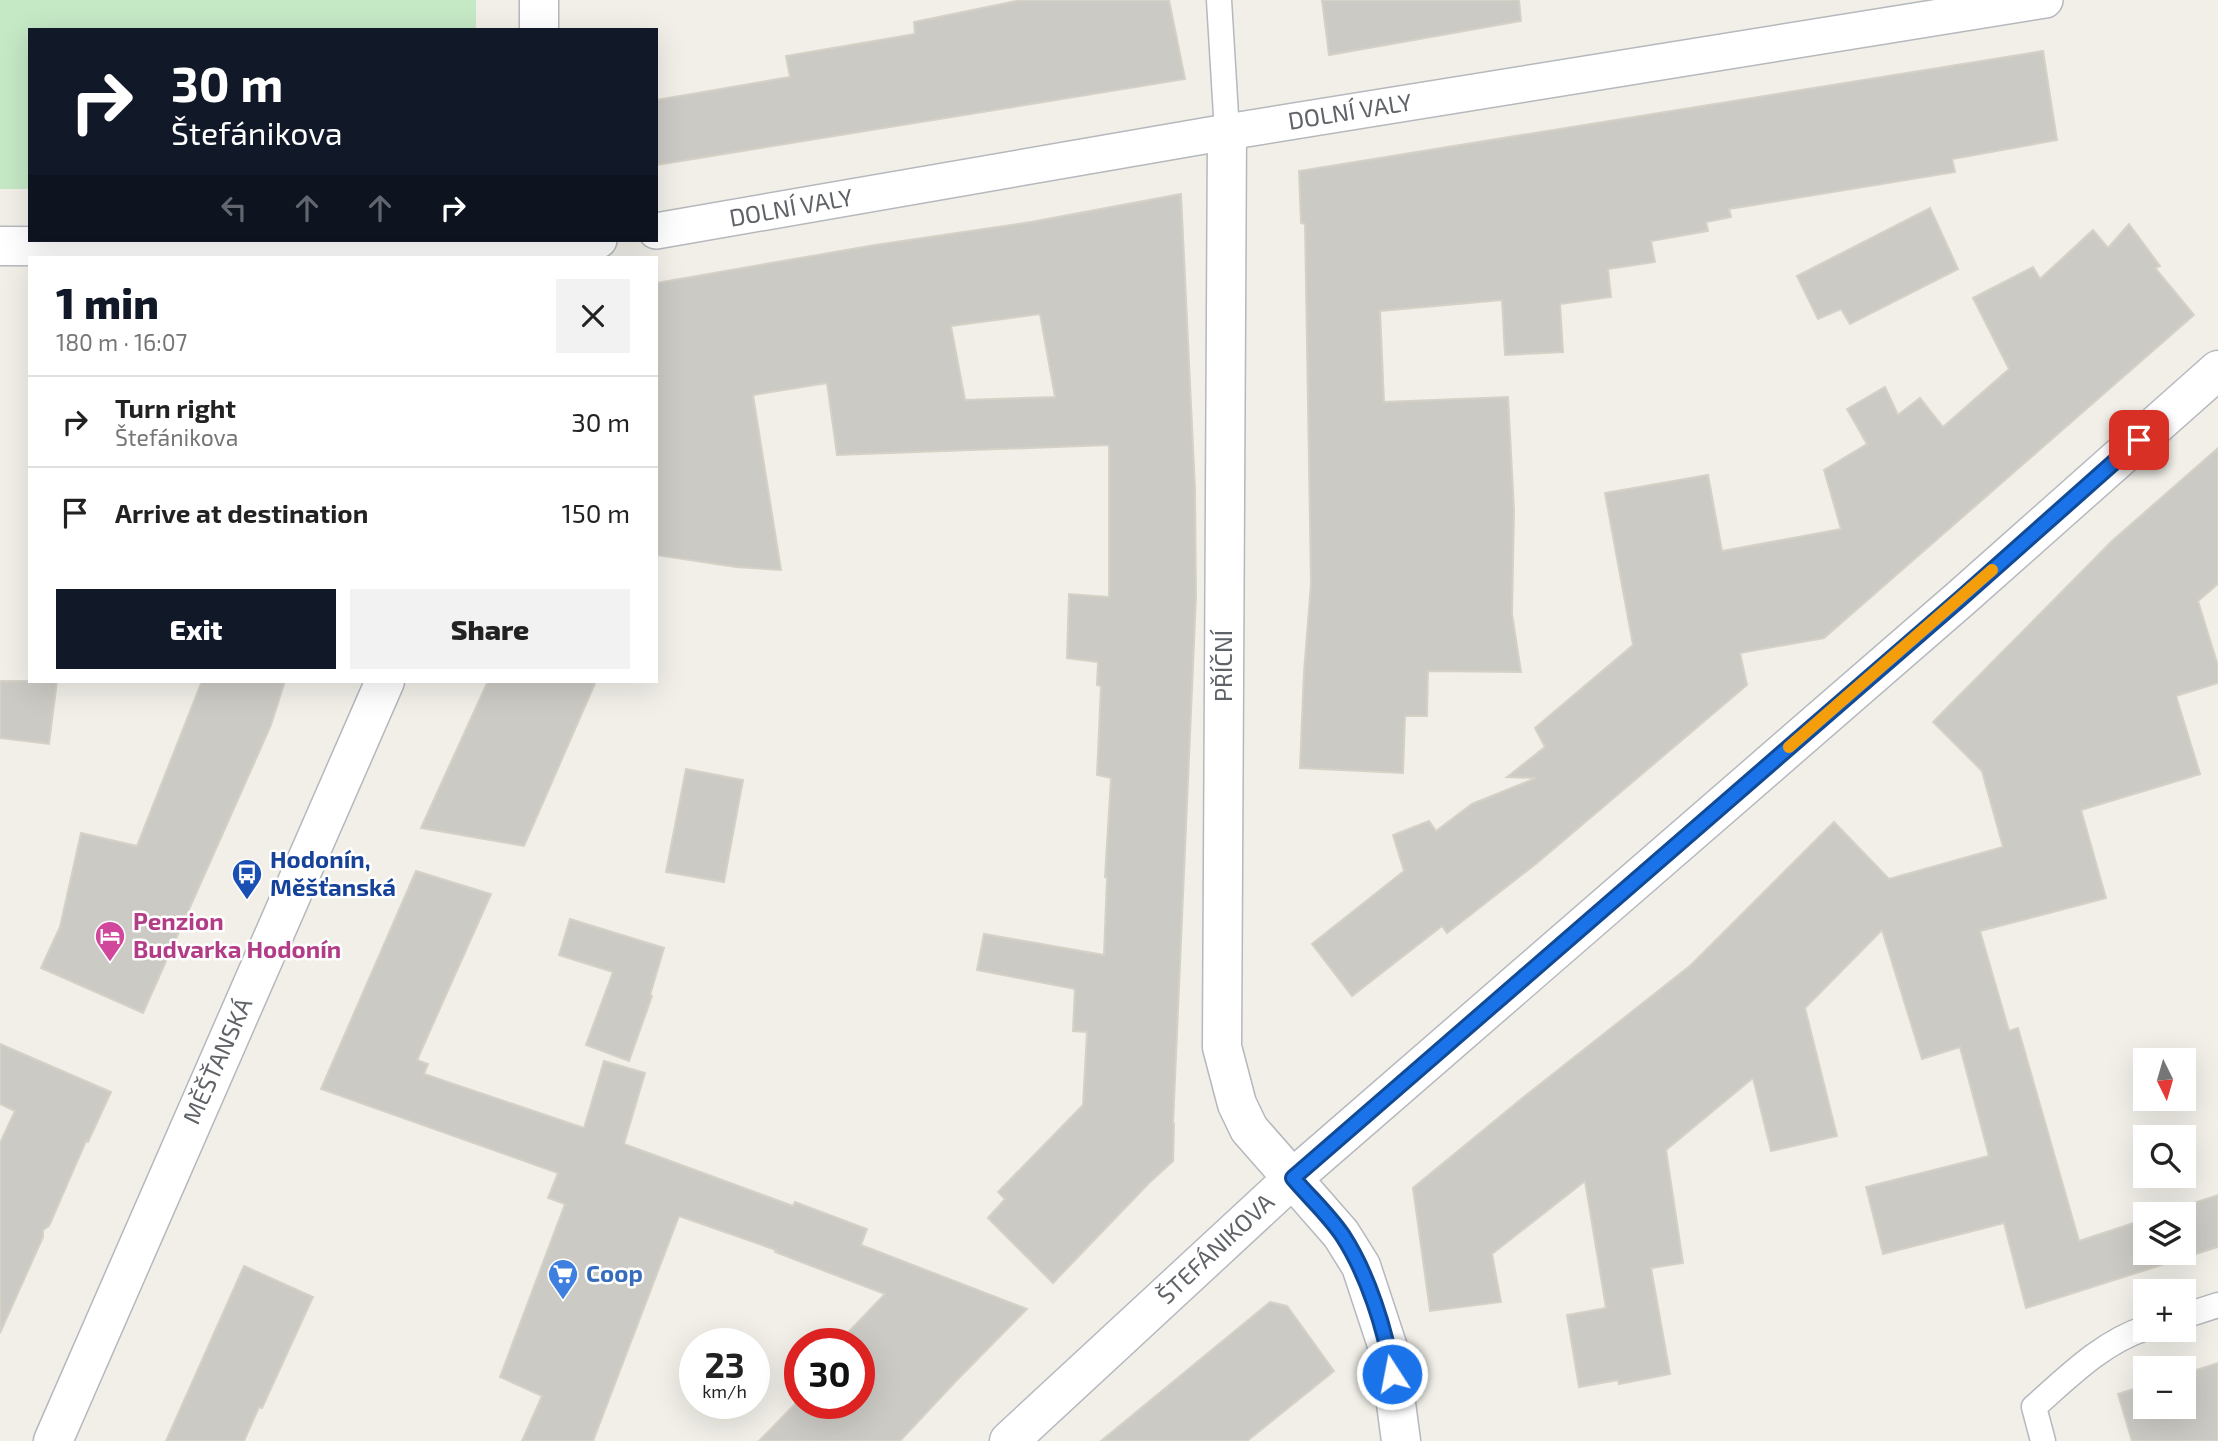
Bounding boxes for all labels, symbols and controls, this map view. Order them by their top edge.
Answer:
text: 30 m [171,53,283,112]
icon: right [56,56,147,147]
street label: DOLNÍ VALY [1286,86,1414,135]
text: Štefánikova [171,113,343,151]
street label: DOLNÍ VALY [727,181,855,232]
icon: left [215,189,253,227]
icon: ahead [288,189,326,227]
icon: ahead [361,189,399,227]
icon: right [434,189,472,227]
text: 1 min [56,277,159,327]
button: close [556,279,630,353]
text: 180 m · 16:07 [56,328,187,356]
text: Turn right [115,392,236,423]
icon: right [56,403,94,441]
text: 30 m [571,406,630,437]
pin [2109,410,2169,470]
icon: arrive [2120,421,2158,459]
text: Štefánikova [115,423,238,451]
icon: arrive [56,494,94,532]
text: Arrive at destination [115,497,368,528]
text: 150 m [561,497,630,528]
button: Exit [56,589,336,669]
button: Share [350,589,630,669]
street label: PŘÍČNÍ [1208,629,1237,702]
place label: Hodonín, Měšťanská [270,844,396,901]
bus stop icon: Hodonín, Měšťanská [230,857,264,901]
place label: Penzion Budvarka Hodonín [133,906,341,963]
hotel icon: Penzion Budvarka Hodonín [93,919,127,963]
street label: MĚŠŤANSKÁ [176,993,257,1128]
north arrow [2133,1048,2196,1111]
map controls [2133,1048,2196,1419]
button: search [2133,1125,2196,1188]
street label: ŠTEFÁNIKOVA [1151,1186,1279,1309]
button: layers [2133,1202,2196,1265]
supermarket icon: Coop [546,1257,580,1301]
place label: Coop [586,1258,643,1287]
button: + [2133,1279,2196,1342]
speed limit sign: 30 [784,1328,875,1419]
position arrow [1355,1337,1429,1411]
text: 23 [704,1343,745,1385]
button: − [2133,1356,2196,1419]
text: km/h [702,1380,747,1402]

